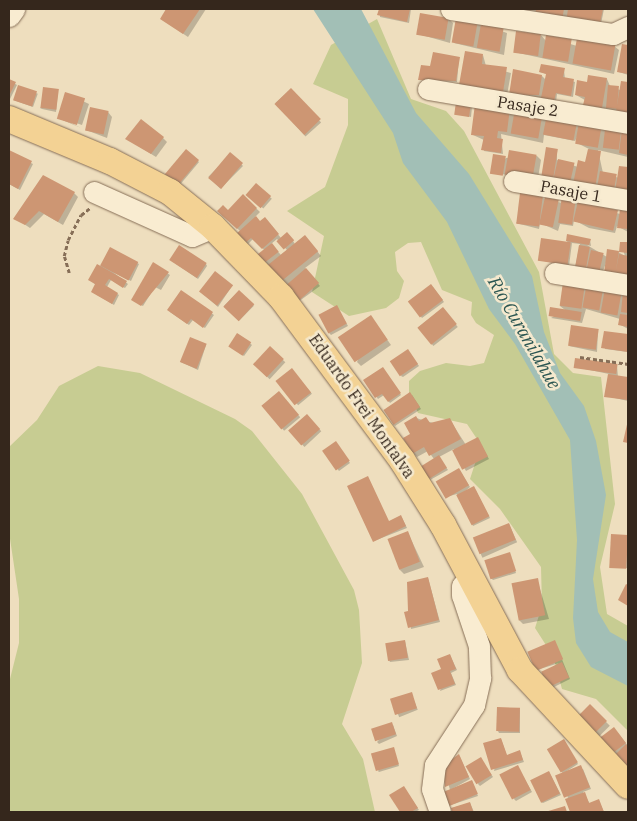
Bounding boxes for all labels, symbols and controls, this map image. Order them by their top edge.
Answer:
street label: Pasaje 2 [496,92,560,120]
street label: Pasaje 1 [539,176,603,206]
water label: Río Curanilahue [483,273,565,393]
street label: Eduardo Frei Montalva [305,330,419,482]

